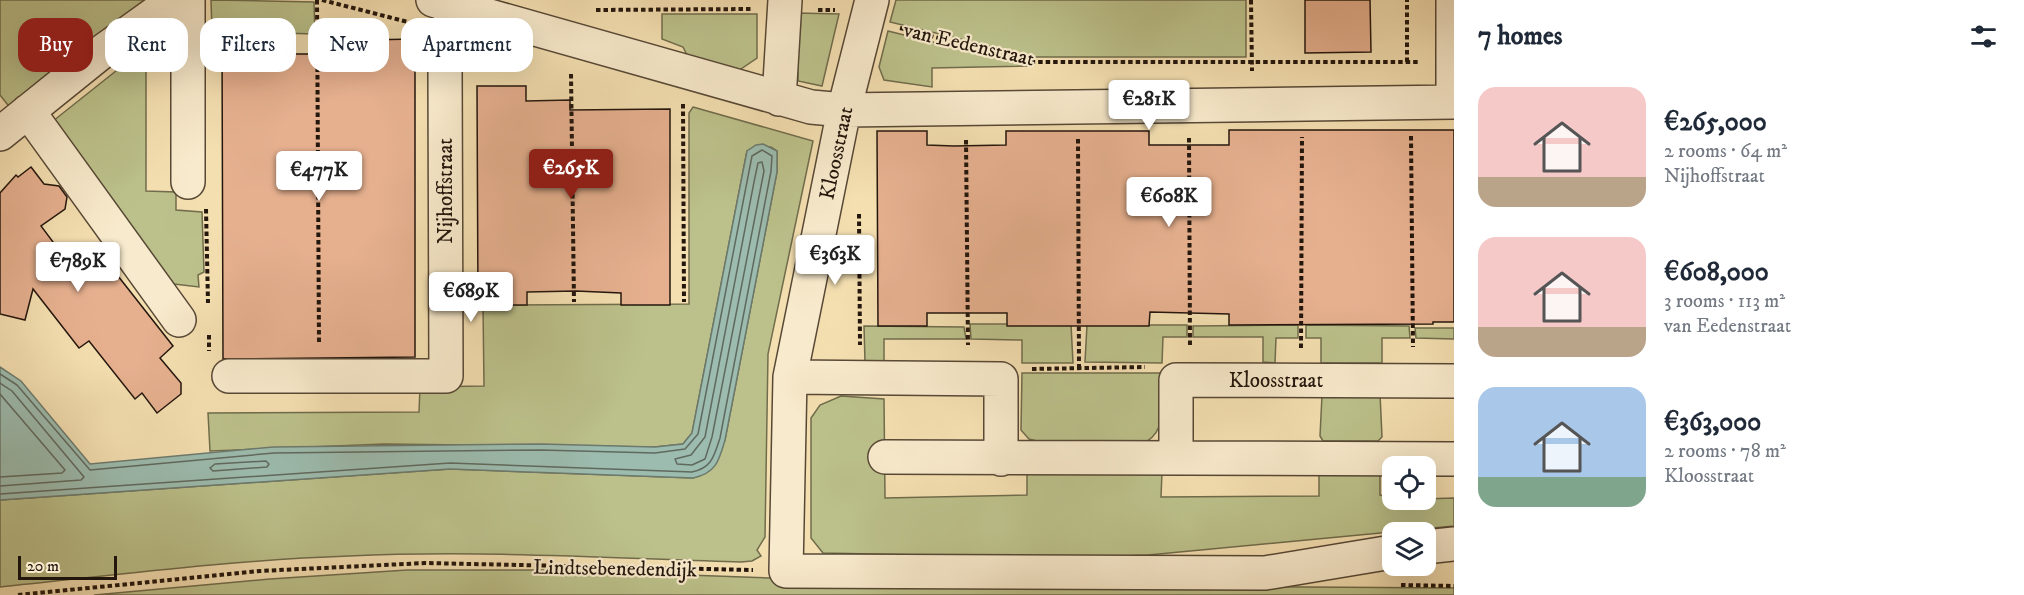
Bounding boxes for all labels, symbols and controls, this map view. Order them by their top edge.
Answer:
street label: van Eedenstraat [900,17,1037,73]
chip: Buy [18,18,93,72]
chip: Rent [105,18,188,72]
chip: Filters [200,18,296,72]
chip: New [308,18,389,72]
chip: Apartment [401,18,533,72]
text: 7 homes [1478,20,1562,53]
icon: filters [1967,20,2000,53]
pin: €281K [1107,80,1191,131]
text: €281K [1123,87,1175,112]
street label: Kloosstraat [814,104,860,202]
text: €265,000 [1664,106,1767,139]
icon: home [1526,111,1598,183]
street label: Nijhoffstraat [433,138,459,244]
text: 2 rooms · 64 m² [1664,139,1787,164]
pin: €265K [529,149,613,200]
pin: €477K [277,151,361,202]
text: €265K [543,156,599,181]
text: €477K [290,158,348,183]
text: Nijhoffstraat [1664,164,1765,189]
pin: €608K [1127,177,1211,228]
text: €608K [1141,184,1197,209]
pin: €363K [793,235,877,286]
pin: €789K [36,242,120,293]
text: €363K [809,242,861,267]
text: €789K [50,249,106,274]
text: €608,000 [1664,256,1769,289]
icon: home [1526,261,1598,333]
pin: €689K [429,272,513,323]
text: €689K [443,279,499,304]
text: 3 rooms · 113 m² [1664,289,1785,314]
text: van Eedenstraat [1664,314,1791,339]
street label: Kloosstraat [1229,368,1324,394]
text: €363,000 [1664,406,1761,439]
icon: home [1526,411,1598,483]
text: 2 rooms · 78 m² [1664,439,1786,464]
map controls [1382,456,1436,576]
button: locate [1382,456,1436,510]
text: Kloosstraat [1664,464,1754,489]
button: layers [1382,522,1436,576]
scale bar [18,553,117,580]
street label: Lindtsebenedendijk [533,555,698,583]
text: 20 m [27,556,59,576]

